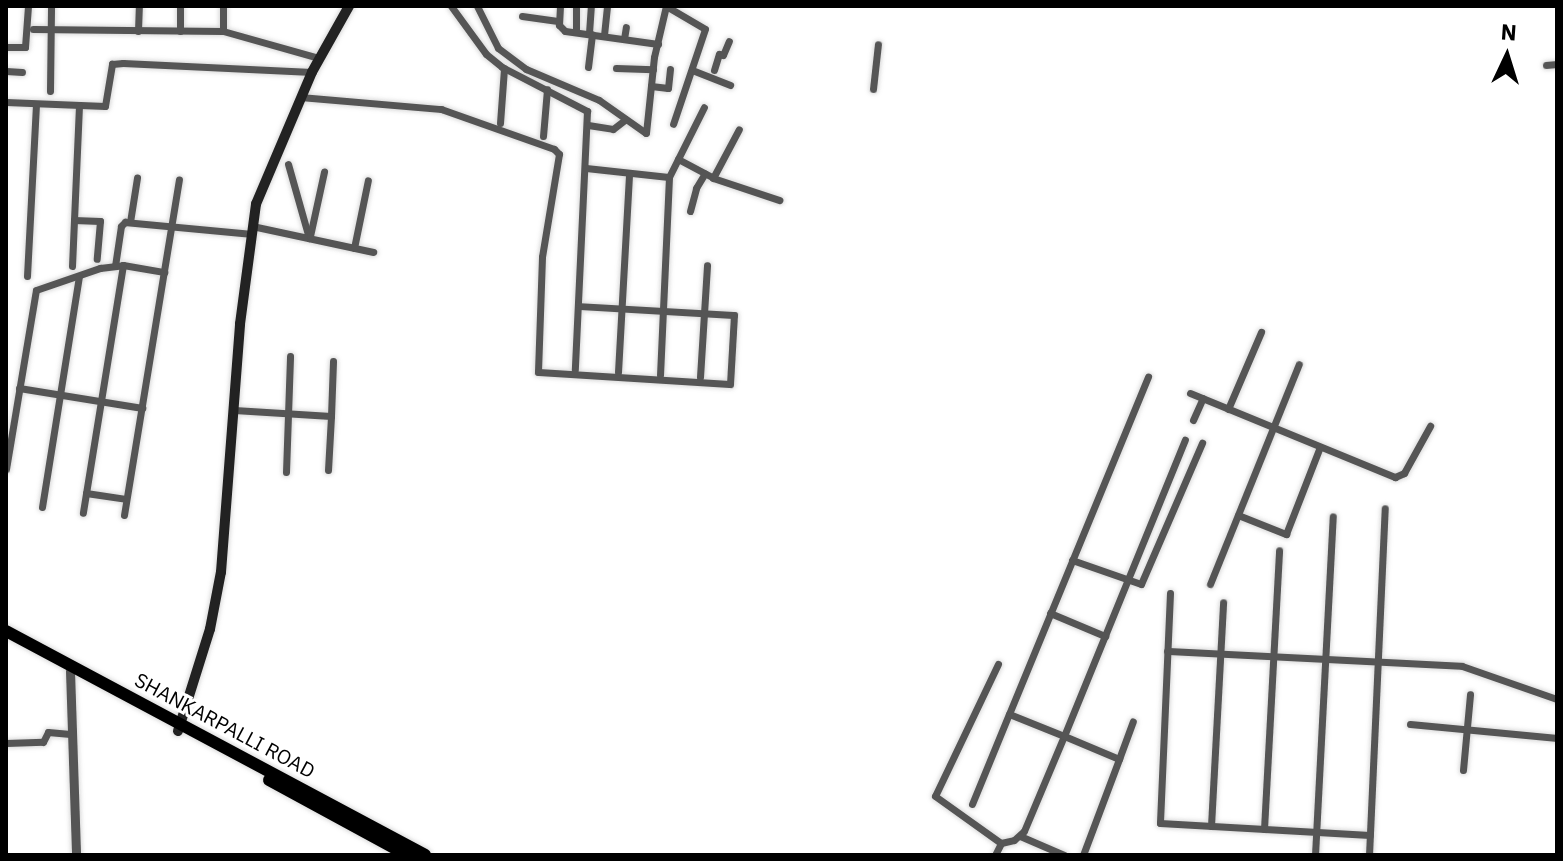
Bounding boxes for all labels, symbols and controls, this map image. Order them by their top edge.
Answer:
north arrow [1467,16,1547,96]
text: N [1500,17,1518,47]
street label: SHANKARPALLI ROAD [131,667,319,783]

